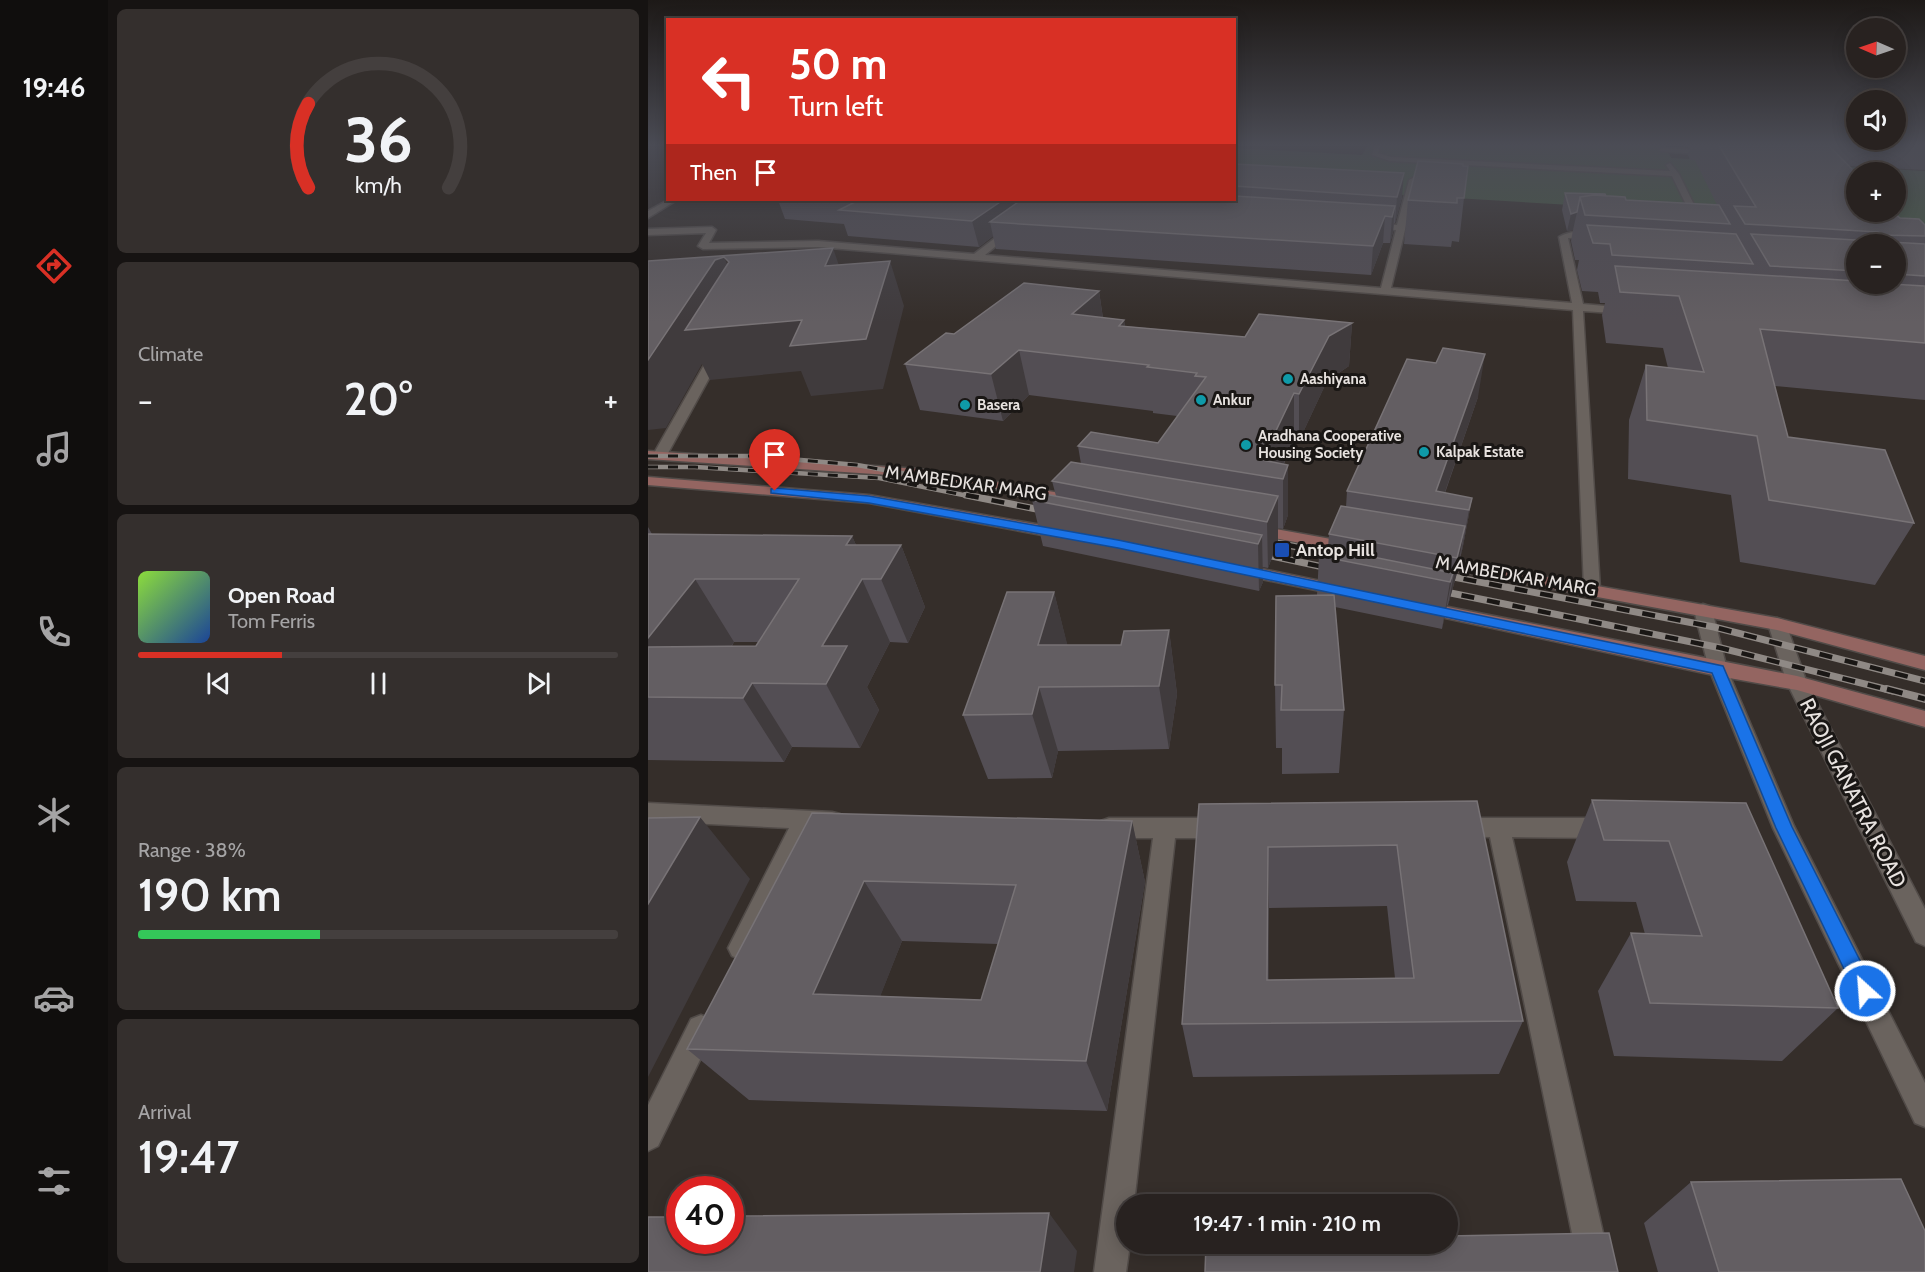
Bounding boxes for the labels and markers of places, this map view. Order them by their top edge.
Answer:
place label: Aashiyana [1300,370,1367,388]
marker: Aashiyana [1281,372,1295,386]
place label: Ankur [1213,391,1251,409]
marker: Ankur [1194,393,1208,407]
place label: Basera [977,396,1021,414]
marker: Basera [958,398,972,412]
place label: Aradhana Cooperative Housing Society [1258,427,1402,462]
pin [749,429,800,491]
marker: Aradhana Cooperative Housing Society [1239,438,1253,452]
place label: Kalpak Estate [1436,443,1524,461]
marker: Kalpak Estate [1417,445,1431,459]
place label: Antop Hill [1296,539,1375,561]
marker: Antop Hill [1273,541,1291,559]

